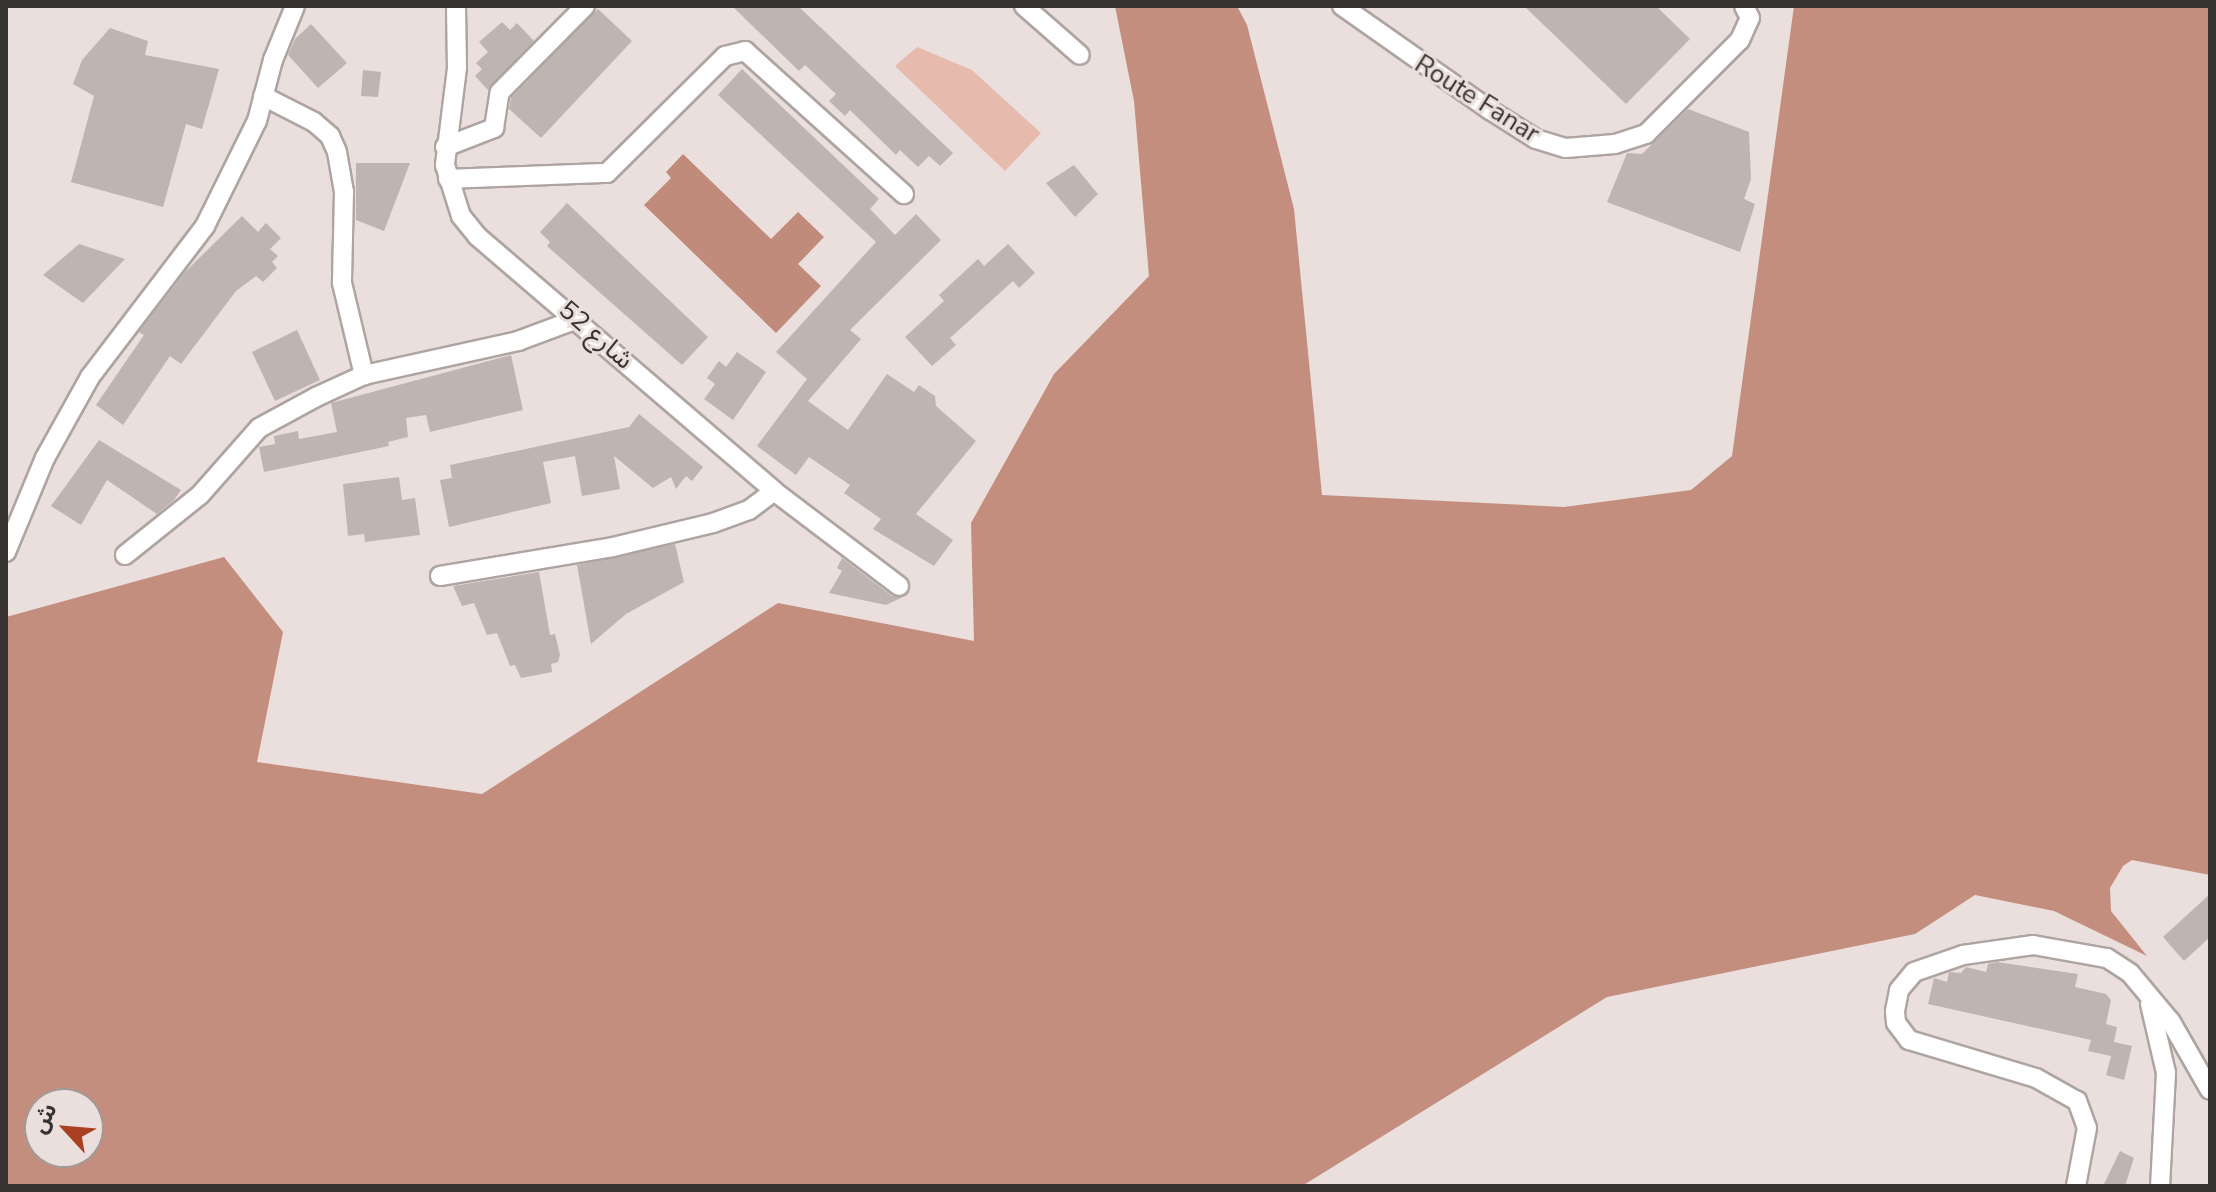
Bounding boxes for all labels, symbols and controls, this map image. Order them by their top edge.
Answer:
street label: Route Fanar [1409,48,1545,150]
street label: شارع 52 [552,294,640,376]
north arrow [24,1088,104,1168]
text: ش [24,1098,64,1138]

